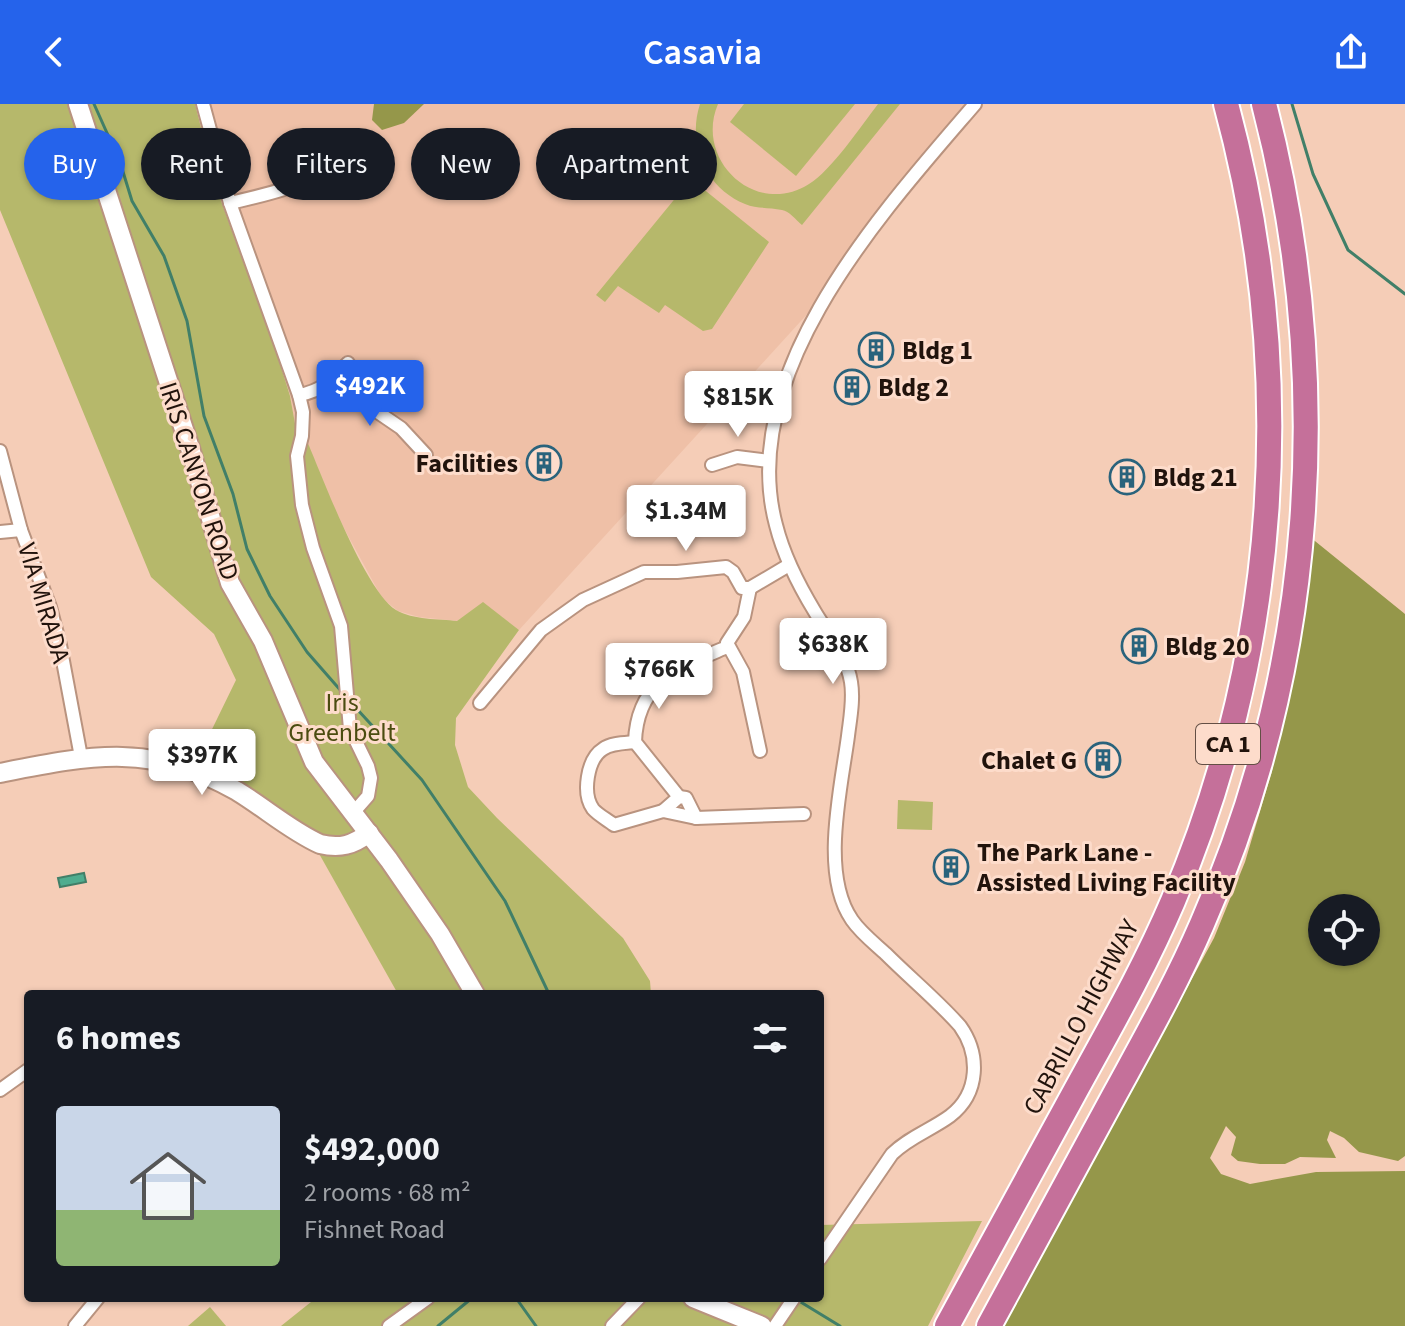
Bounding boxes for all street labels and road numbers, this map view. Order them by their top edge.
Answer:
street label: IRIS CANYON ROAD [149,377,249,585]
street label: VIA MIRADA [8,538,80,669]
road number: CA 1 [1196,724,1260,764]
street label: CABRILLO HIGHWAY [1014,912,1148,1121]

